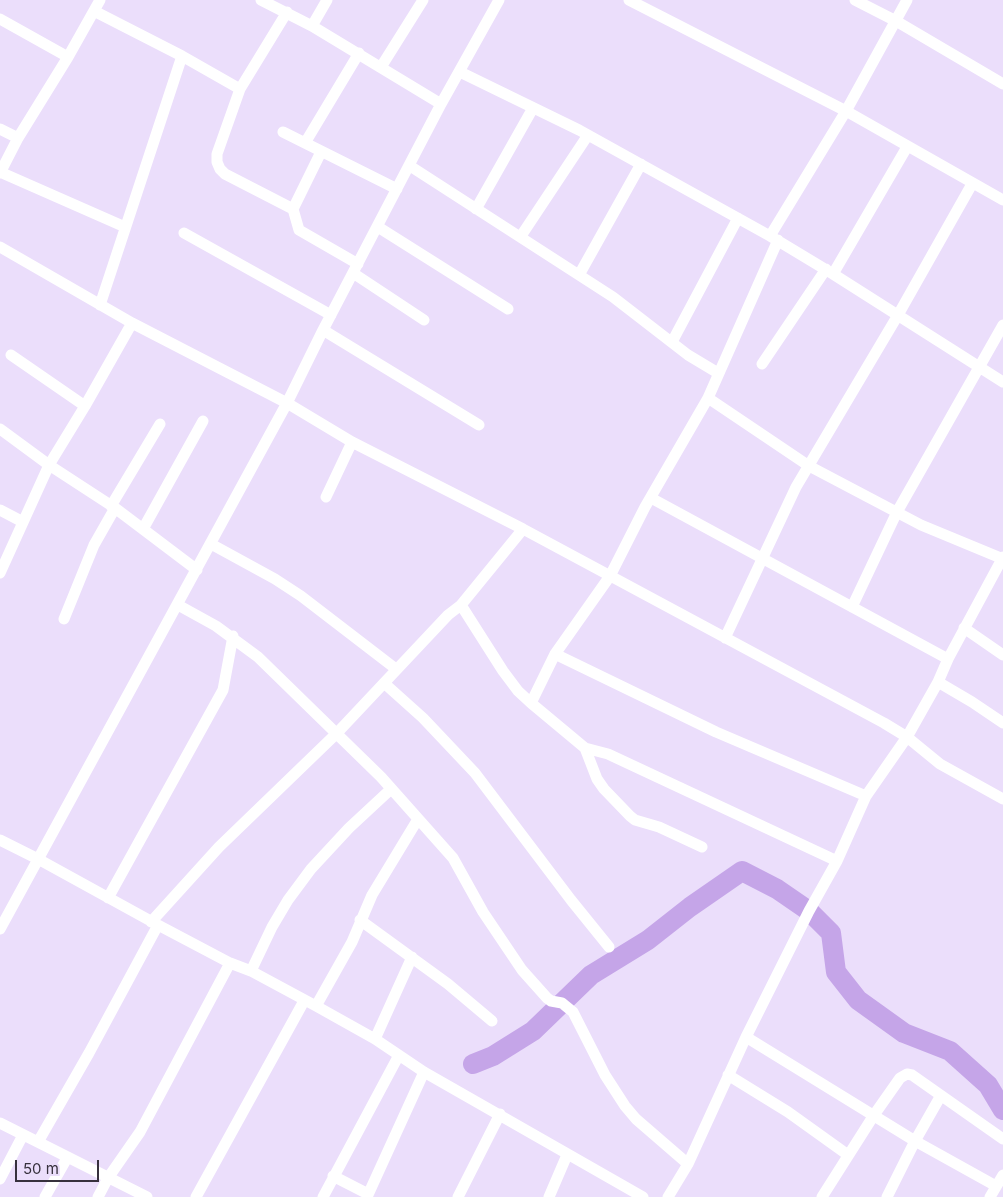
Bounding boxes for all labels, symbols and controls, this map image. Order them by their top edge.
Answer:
scale bar [18,1150,101,1182]
text: 50 m [23,1159,59,1178]

